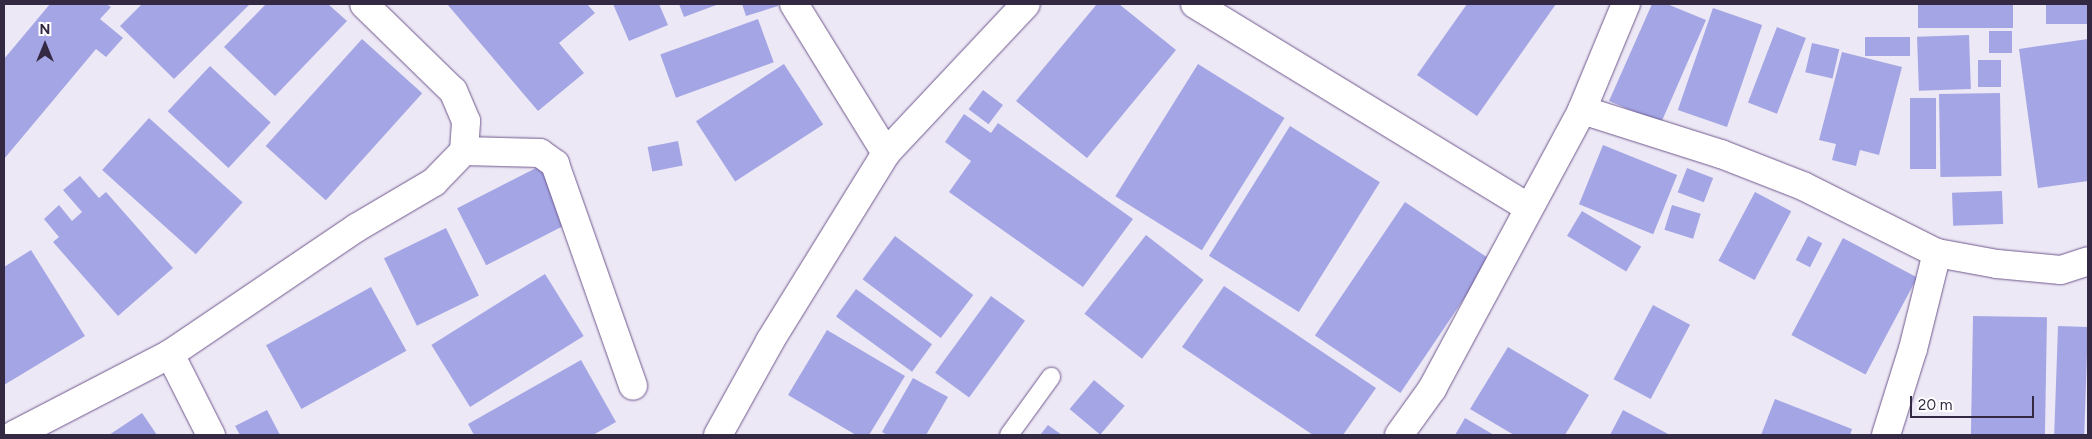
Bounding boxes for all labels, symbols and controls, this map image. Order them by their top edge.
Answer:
north arrow [20,20,70,70]
text: N [40,21,50,38]
scale bar [1912,386,2036,418]
text: 20 m [1918,396,1952,414]

